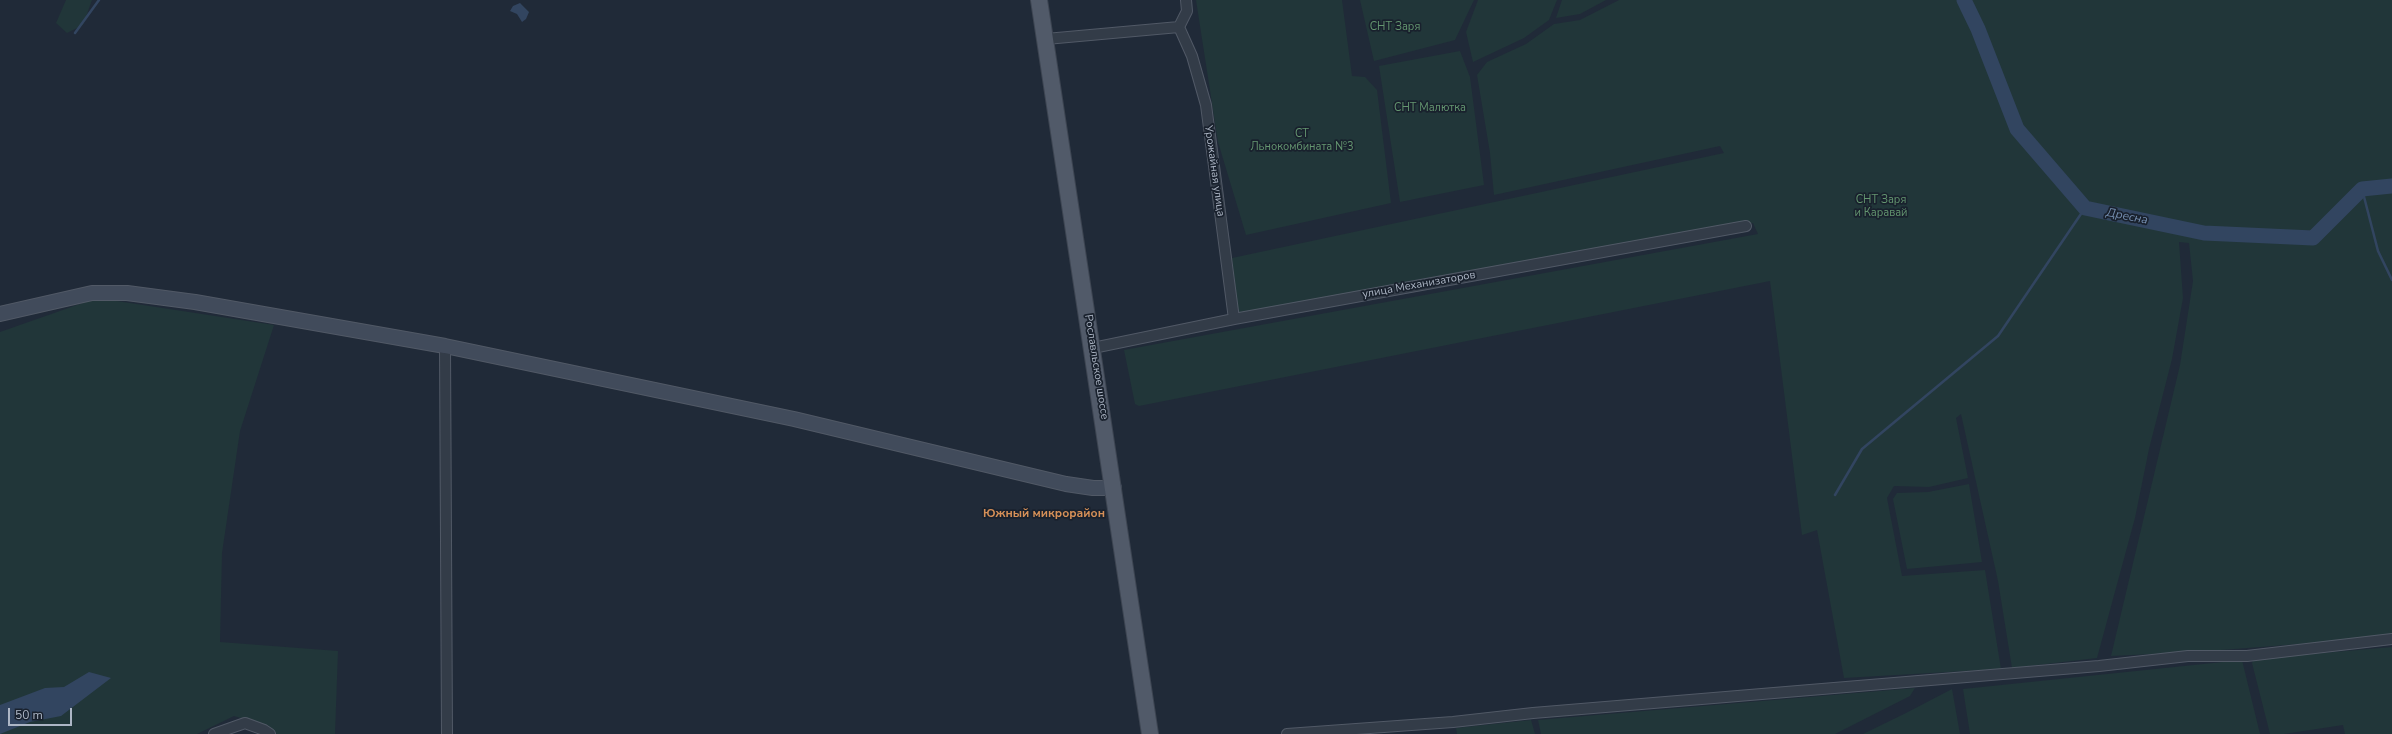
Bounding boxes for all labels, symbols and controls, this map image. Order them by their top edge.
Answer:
park label: СНТ Заря [1370,20,1420,34]
park label: СНТ Малютка [1394,101,1466,115]
street label: Урожайная улица [1201,124,1227,218]
park label: СТ Льнокомбината №3 [1250,127,1354,153]
park label: СНТ Заря и Каравай [1854,193,1908,219]
water label: Дресна [2105,206,2149,228]
street label: улица Механизаторов [1361,269,1477,301]
street label: Рославльское шоссе [1081,314,1111,420]
district label: Южный микрорайон [983,507,1105,521]
scale bar [10,700,74,726]
text: 50 m [15,707,43,723]

